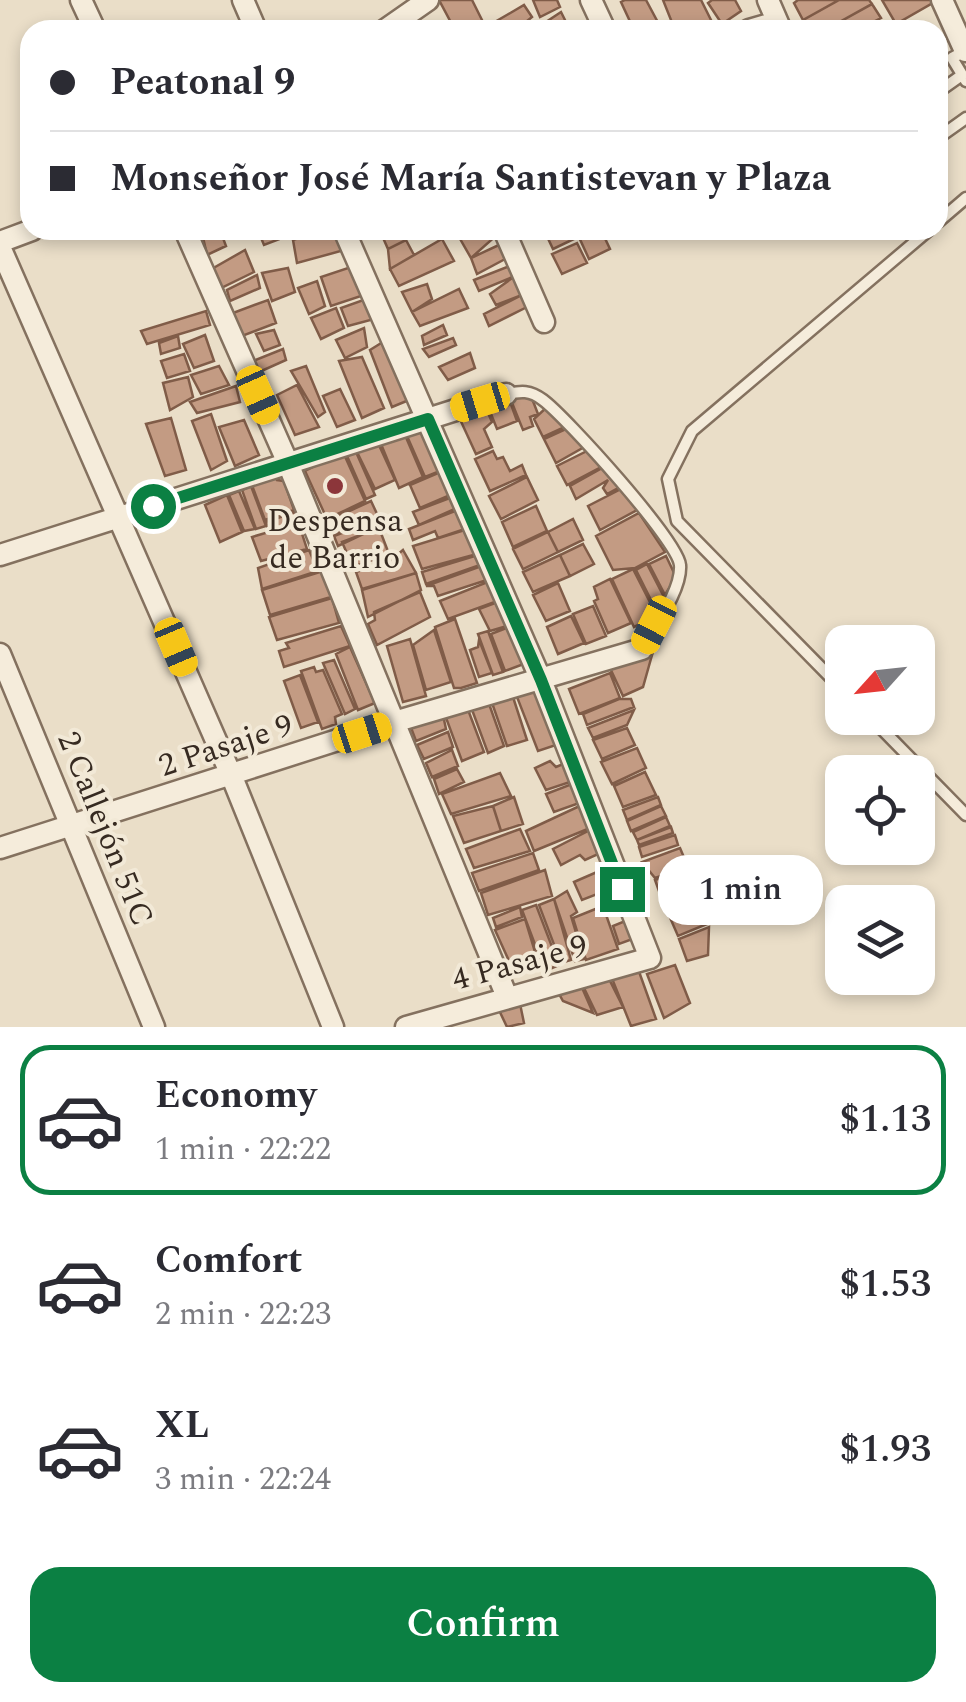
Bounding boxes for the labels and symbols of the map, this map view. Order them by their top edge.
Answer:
car [232,361,284,429]
car [447,379,513,425]
marker: Despensa de Barrio [324,475,346,497]
route start [131,484,176,529]
place label: Despensa de Barrio [267,497,403,583]
car [627,591,681,659]
car [150,614,202,680]
north arrow [825,625,935,735]
street label: 2 Pasaje 9 [153,701,299,791]
car [329,709,395,757]
street label: 2 Callejón 51C [44,724,166,934]
callout: 1 min [657,854,822,924]
route end [600,867,645,912]
street label: 4 Pasaje 9 [447,921,593,1005]

